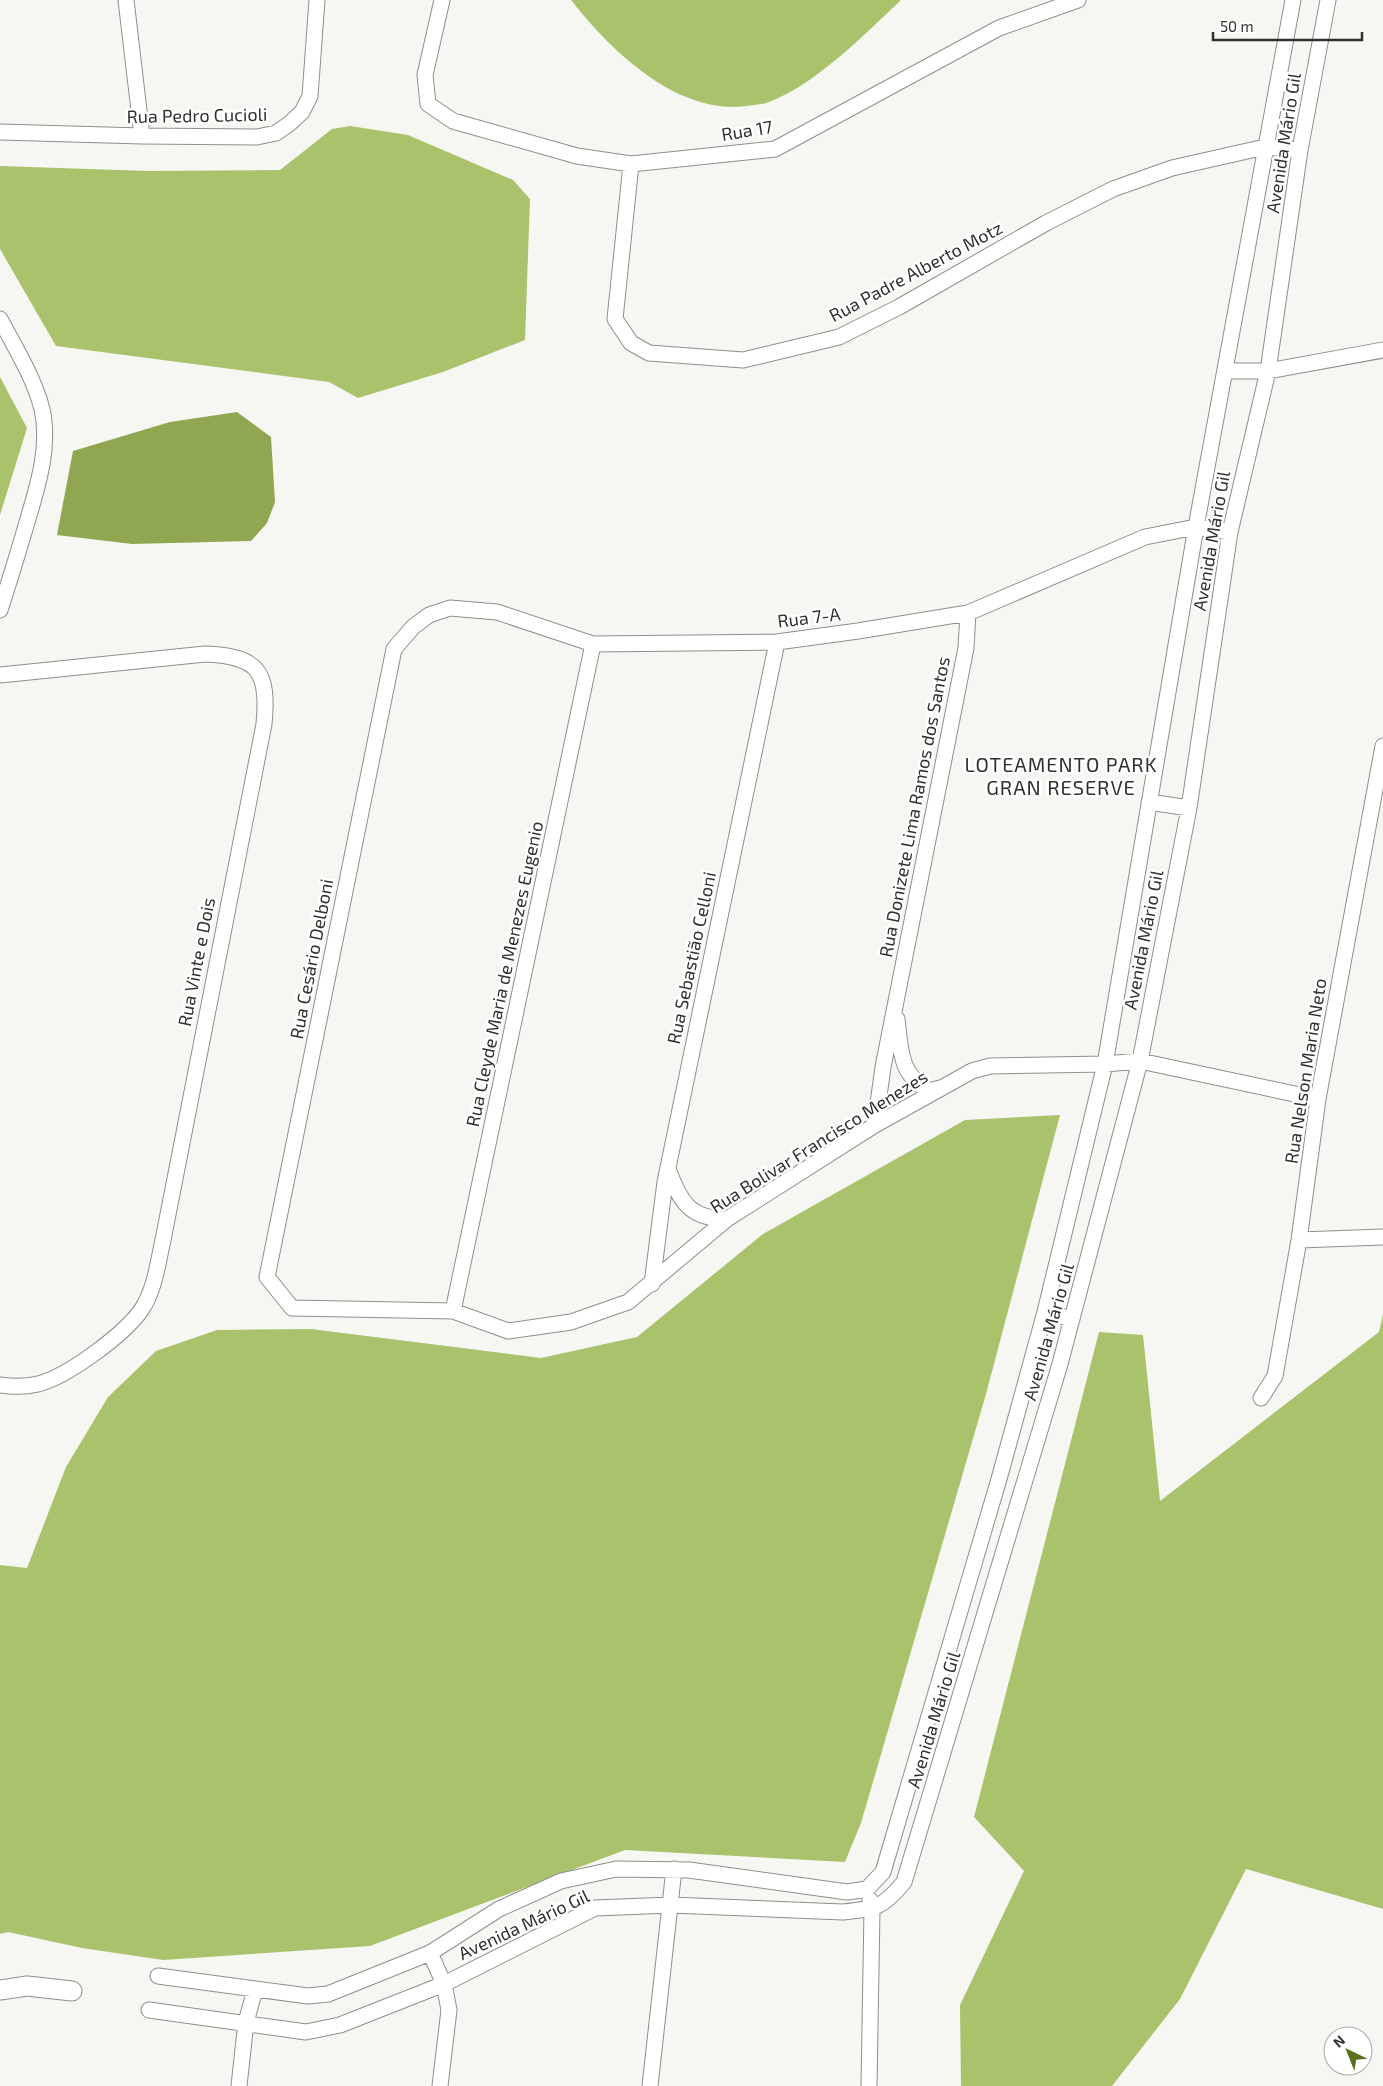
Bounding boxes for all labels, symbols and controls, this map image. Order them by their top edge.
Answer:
scale bar [1213,10,1362,42]
text: 50 m [1220,17,1254,35]
street label: Avenida Mário Gil [1261,70,1305,215]
street label: Rua Pedro Cucioli [126,103,268,127]
street label: Rua 17 [720,115,774,145]
street label: Rua Padre Alberto Motz [825,216,1006,326]
street label: Avenida Mário Gil [1188,468,1234,613]
street label: Rua 7-A [776,602,842,632]
street label: Rua Donizete Lima Ramos dos Santos [874,655,954,959]
district label: LOTEAMENTO PARK GRAN RESERVE [964,752,1158,799]
street label: Rua Cleyde Maria de Menezes Eugenio [461,819,547,1129]
street label: Avenida Mário Gil [1119,867,1167,1011]
street label: Rua Sebastião Celloni [662,870,720,1046]
street label: Rua Cesário Delboni [285,877,337,1041]
street label: Rua Vinte e Dois [173,896,219,1028]
street label: Rua Nelson Maria Neto [1279,977,1331,1165]
street label: Rua Bolivar Francisco Menezes [706,1065,931,1217]
street label: Avenida Mário Gil [1018,1260,1078,1403]
street label: Avenida Mário Gil [902,1648,964,1791]
street label: Avenida Mário Gil [455,1884,593,1964]
north arrow [1323,2026,1373,2076]
text: N [1329,2031,1348,2051]

